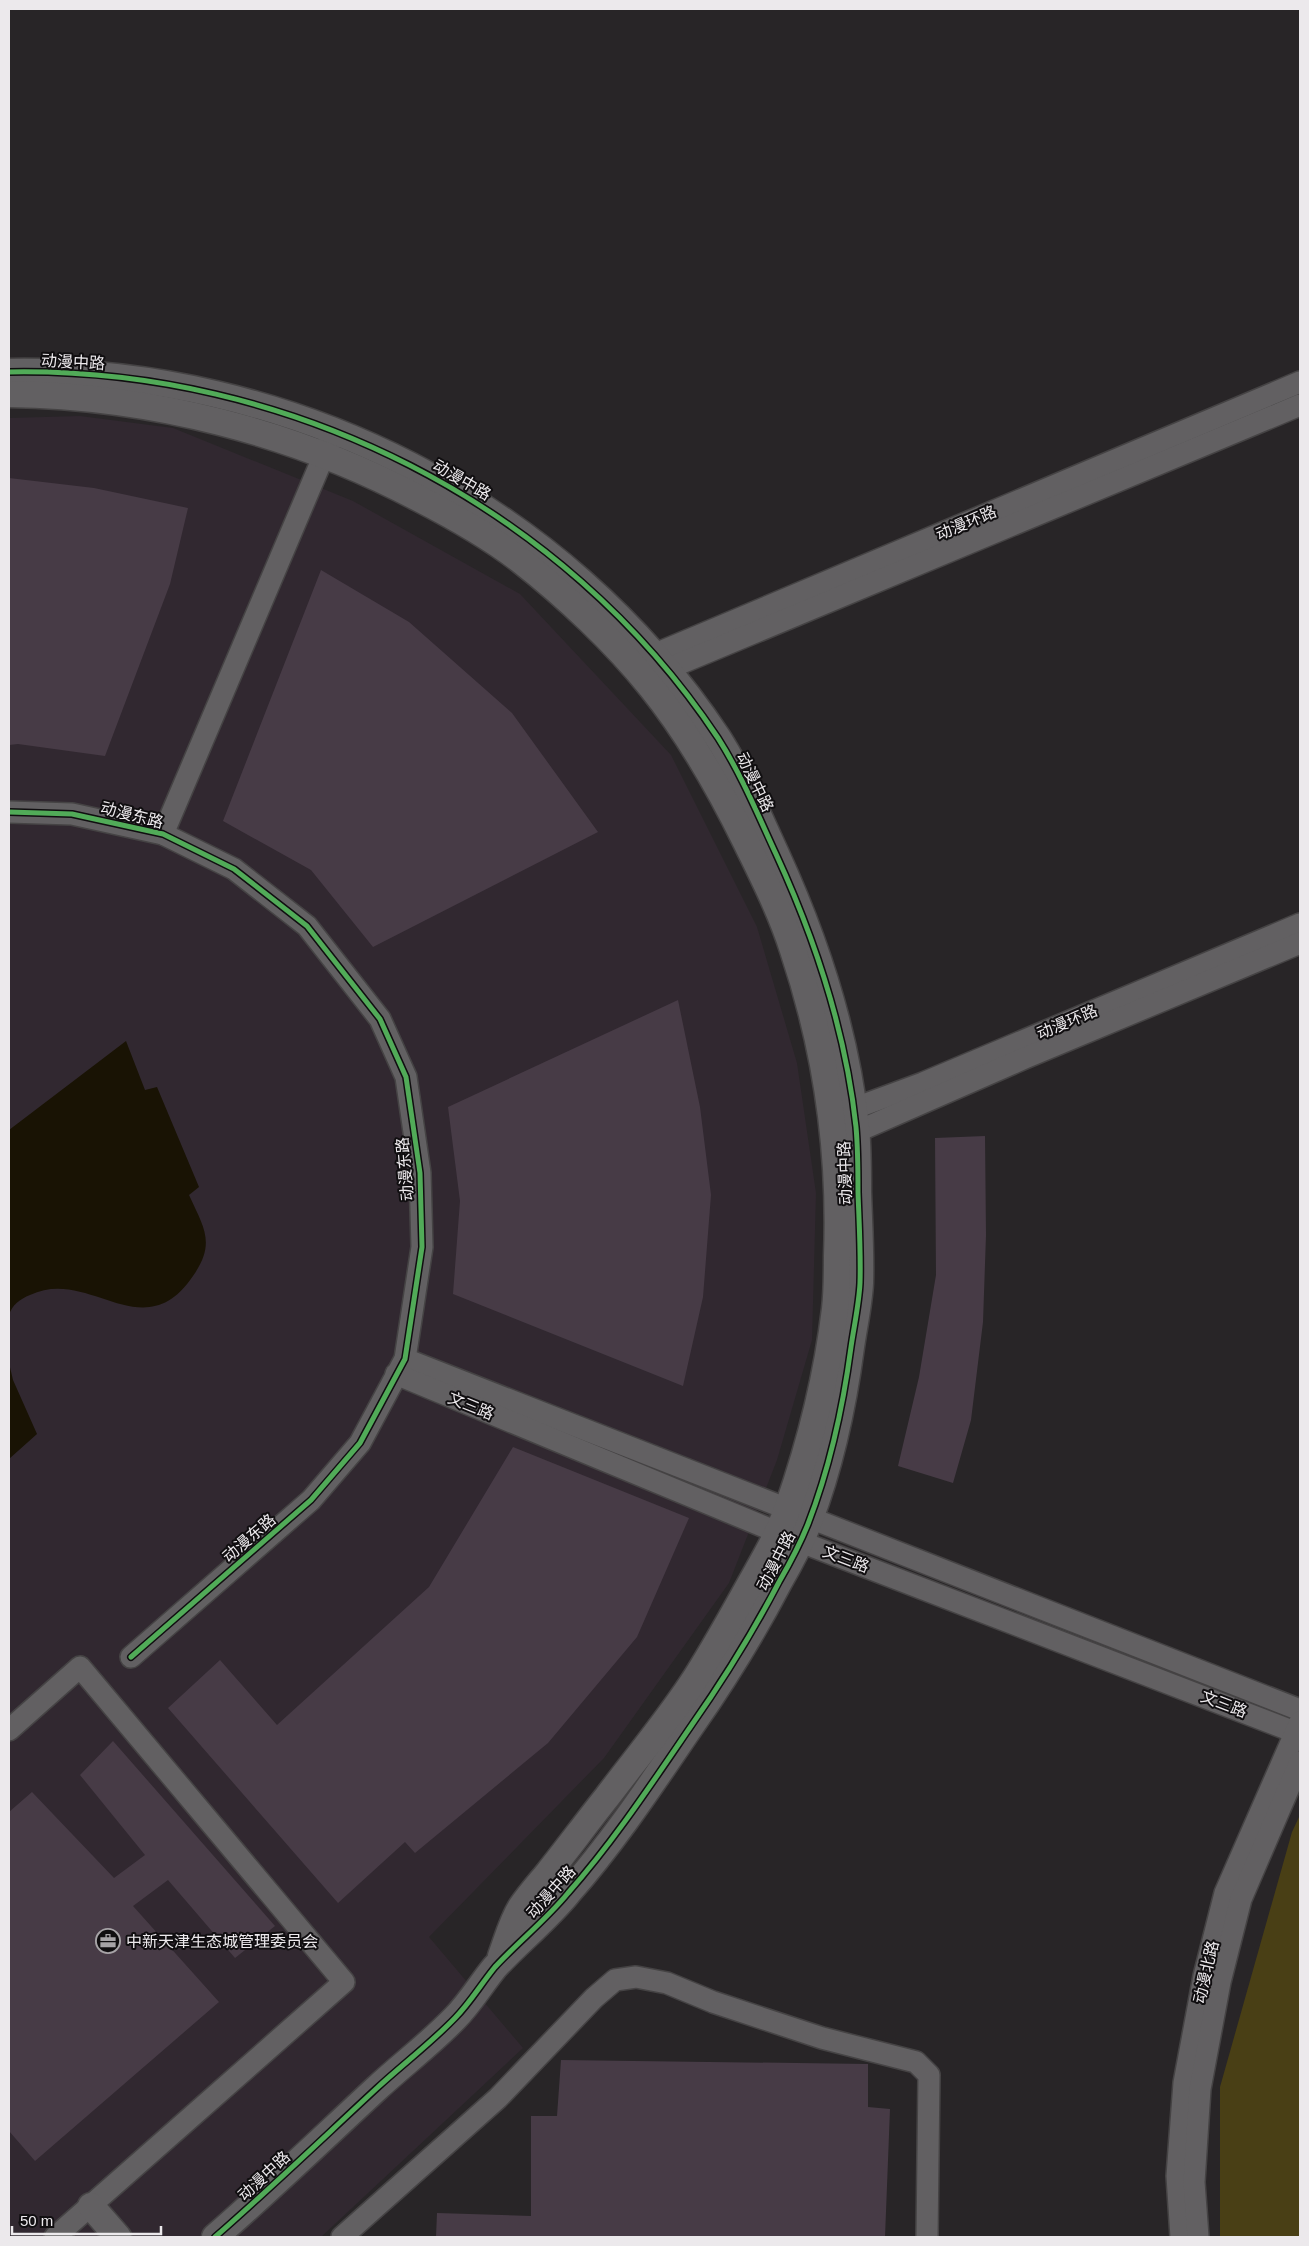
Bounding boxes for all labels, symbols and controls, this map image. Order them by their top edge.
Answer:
street label: 动漫中路 [41,352,105,372]
street label: 动漫中路 [430,457,494,503]
street label: 动漫环路 [933,503,999,543]
street label: 动漫中路 [733,750,777,814]
street label: 动漫东路 [99,799,165,831]
street label: 动漫环路 [1034,1002,1100,1042]
street label: 动漫东路 [394,1136,416,1202]
street label: 动漫中路 [835,1141,855,1205]
street label: 文三路 [446,1389,496,1423]
street label: 动漫东路 [219,1511,279,1565]
street label: 动漫中路 [754,1529,798,1593]
street label: 文三路 [821,1542,871,1576]
street label: 文三路 [1199,1687,1249,1721]
street label: 动漫中路 [523,1863,579,1921]
office icon: 中新天津生态城管理委员会 [95,1928,121,1954]
place label: 中新天津生态城管理委员会 [126,1933,318,1950]
street label: 动漫北路 [1191,1939,1221,2005]
street label: 动漫中路 [235,2148,293,2204]
scale bar [12,2204,161,2236]
text: 50 m [20,2212,53,2229]

